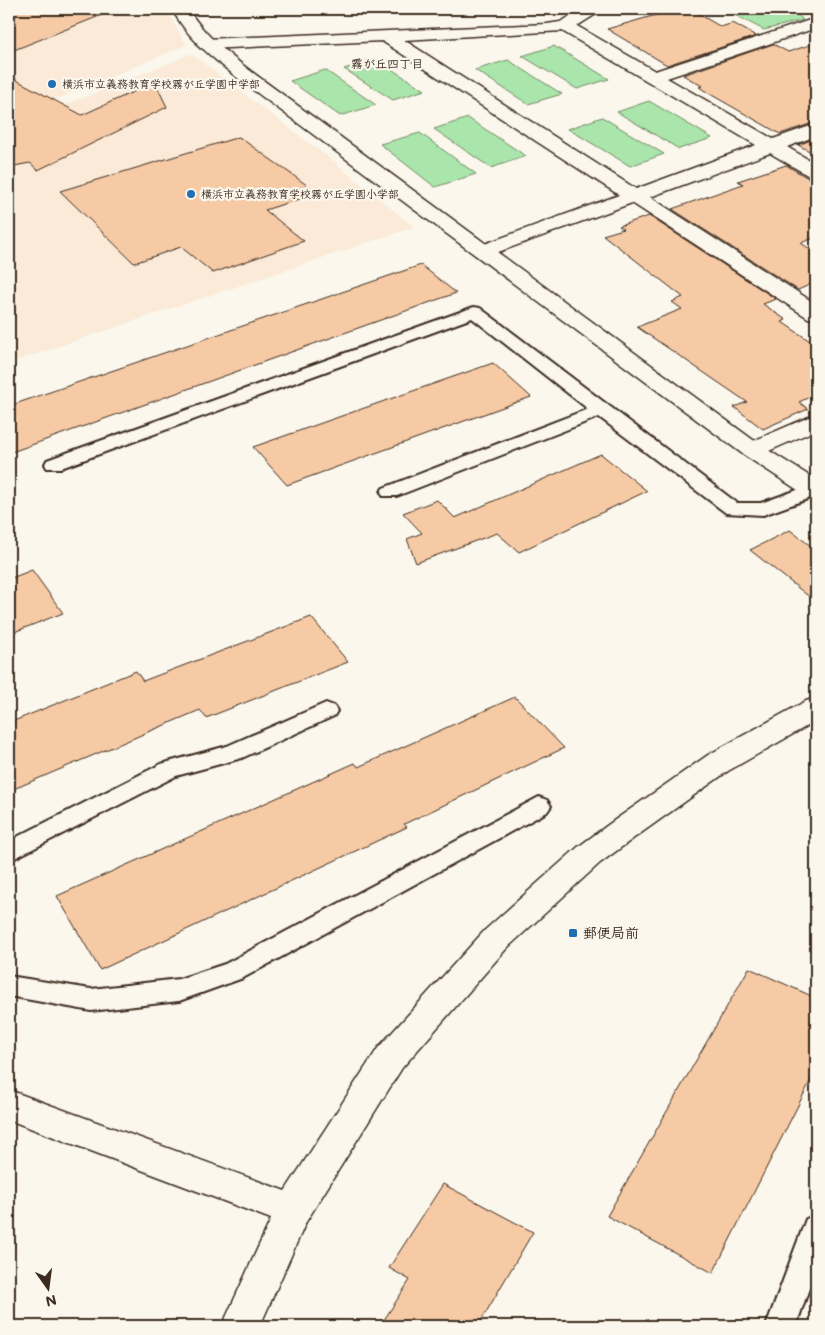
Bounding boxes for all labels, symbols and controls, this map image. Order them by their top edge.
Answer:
district label: 霧が丘四丁目 [351,55,423,71]
place label: 横浜市立義務教育学校霧が丘学園中学部 [62,76,260,91]
marker: 横浜市立義務教育学校霧が丘学園中学部 [46,78,58,90]
place label: 横浜市立義務教育学校霧が丘学園小学部 [201,186,399,201]
marker: 横浜市立義務教育学校霧が丘学園小学部 [185,188,197,200]
place label: 郵便局前 [583,923,639,942]
marker: 郵便局前 [567,927,579,939]
north arrow [22,1262,72,1312]
text: N [44,1291,59,1312]

